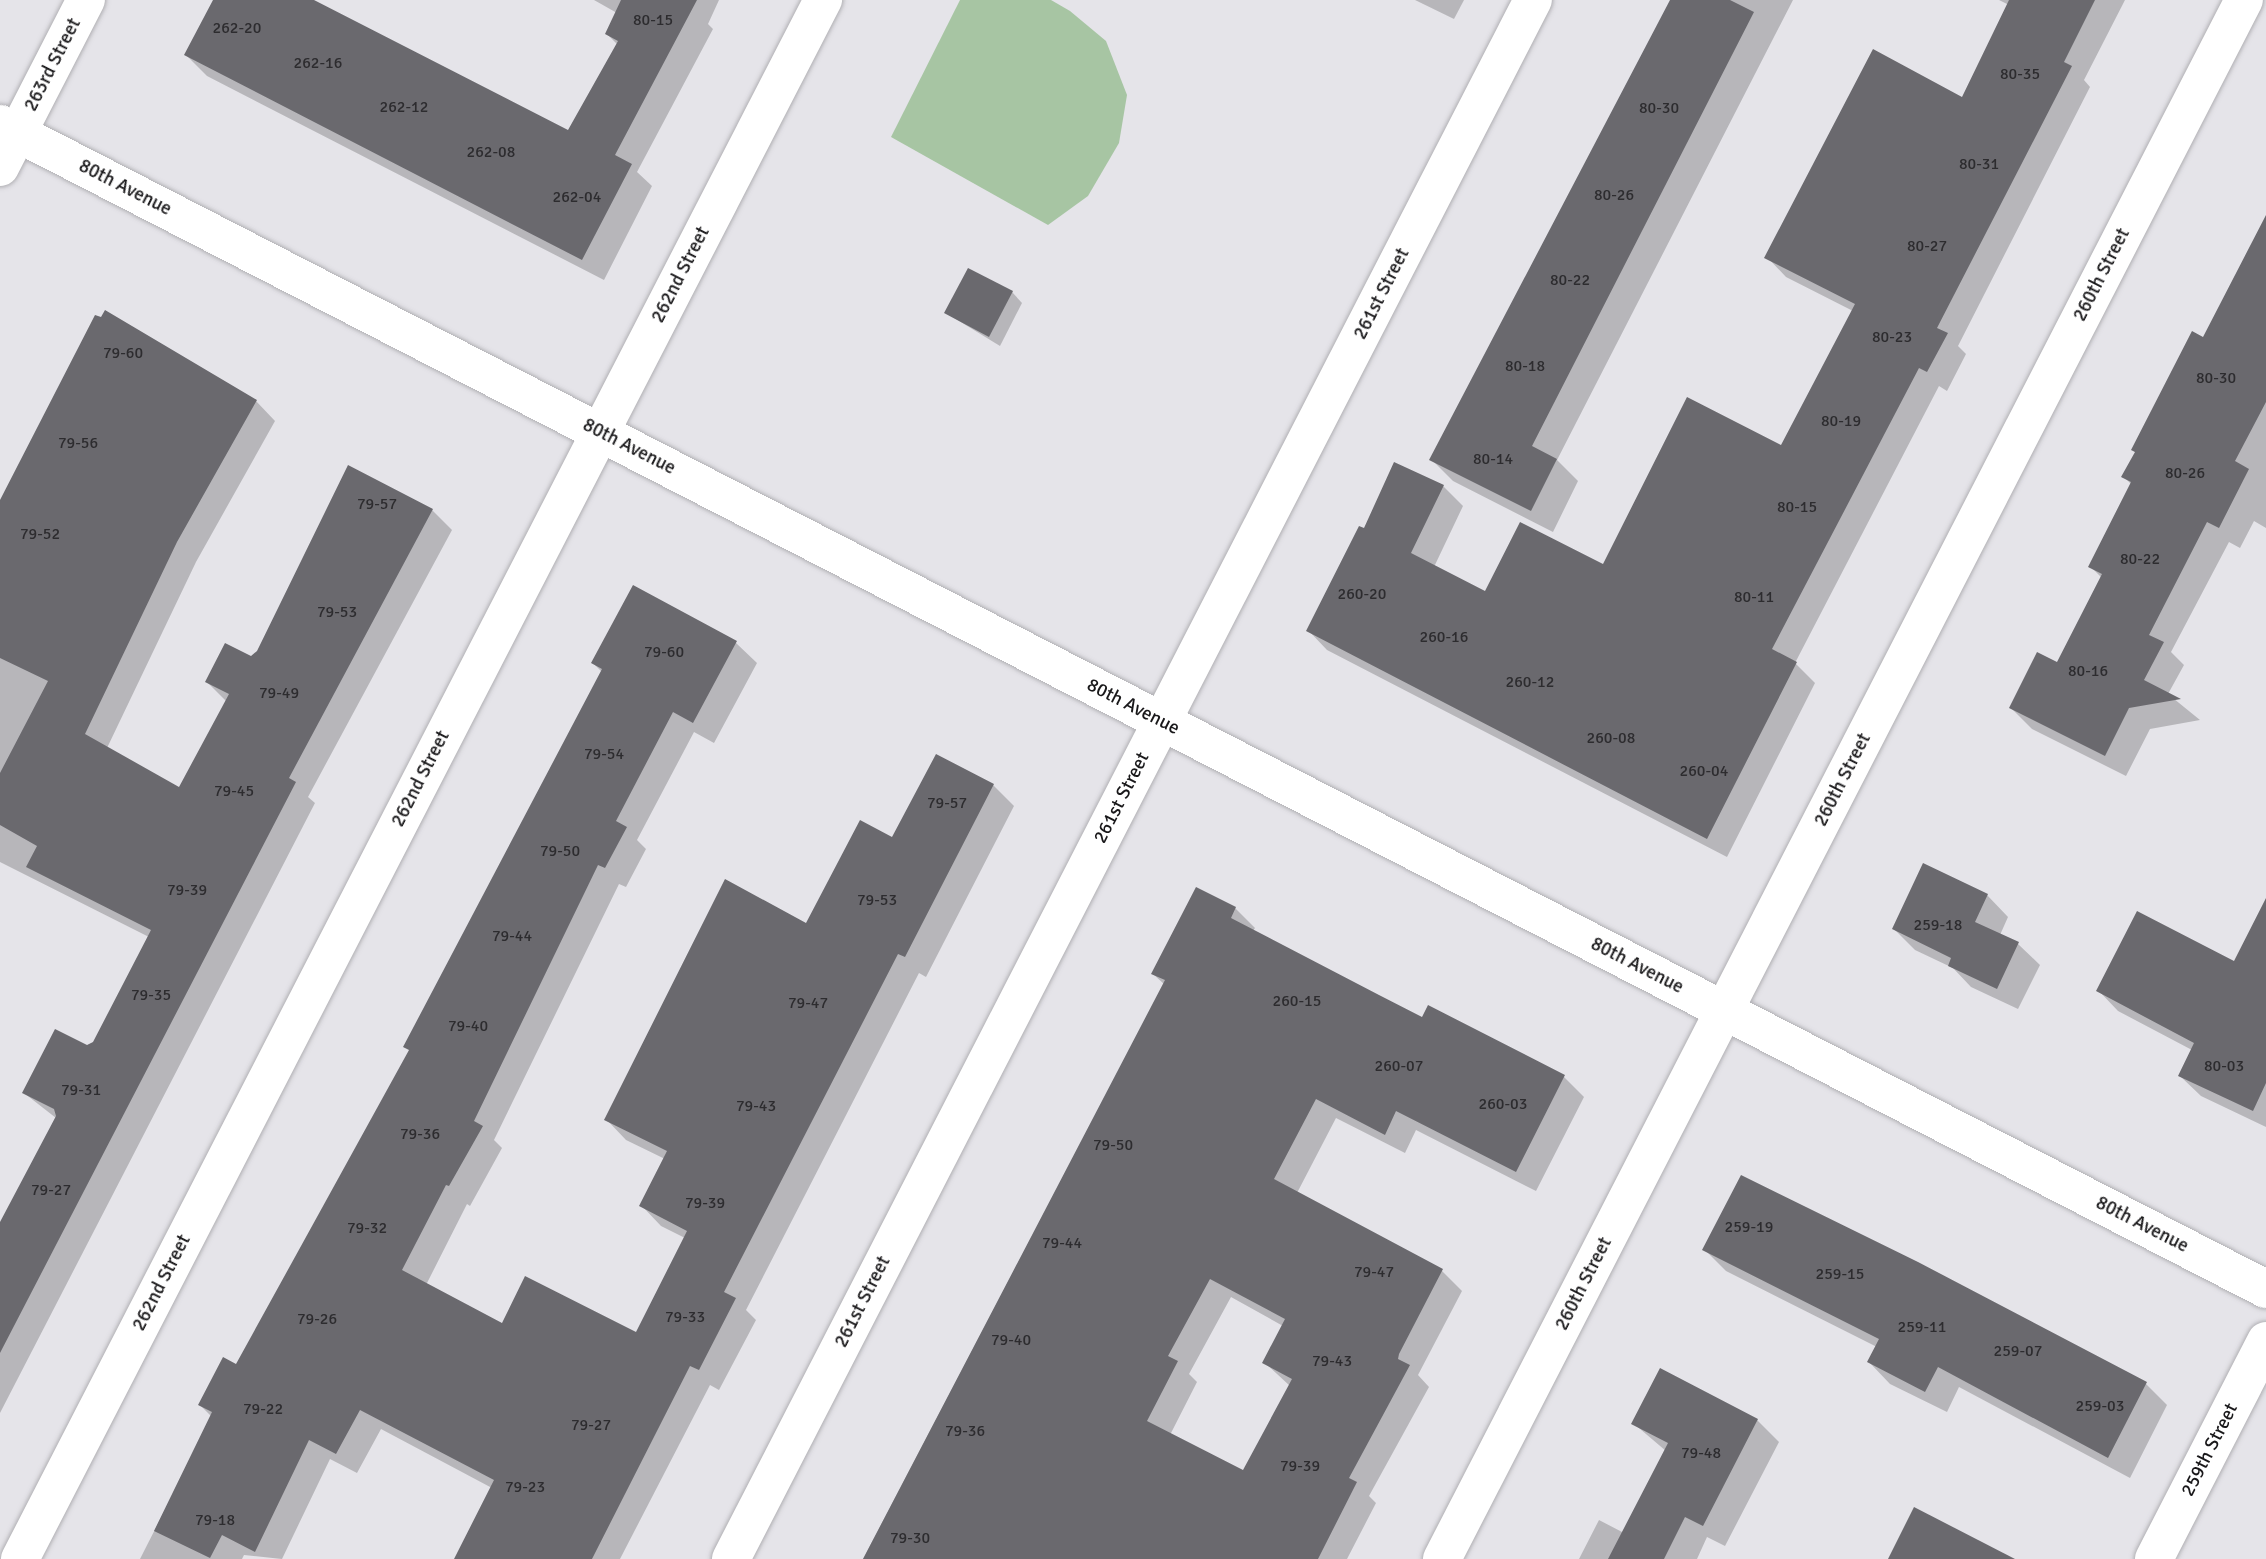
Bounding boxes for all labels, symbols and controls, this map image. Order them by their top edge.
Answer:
house number: 80-15 [633,10,673,30]
street label: 263rd Street [20,15,86,115]
house number: 262-20 [213,18,261,38]
house number: 262-16 [294,53,342,73]
house number: 80-35 [2000,64,2040,84]
house number: 262-12 [380,97,428,117]
house number: 80-30 [1639,98,1679,118]
house number: 262-08 [467,142,515,162]
house number: 80-31 [1959,154,1999,174]
street label: 80th Avenue [75,155,175,221]
house number: 80-26 [1594,185,1634,205]
house number: 262-04 [553,187,601,207]
street label: 262nd Street [647,223,715,327]
street label: 260th Street [2069,225,2135,325]
house number: 80-27 [1907,236,1947,256]
street label: 261st Street [1349,245,1415,343]
house number: 80-22 [1550,270,1590,290]
house number: 80-23 [1872,327,1912,347]
house number: 79-60 [103,343,143,363]
house number: 80-18 [1505,356,1545,376]
house number: 80-30 [2196,368,2236,388]
house number: 80-19 [1821,411,1861,431]
street label: 80th Avenue [579,414,679,480]
house number: 79-56 [58,433,98,453]
house number: 80-14 [1473,449,1513,469]
house number: 80-26 [2165,463,2205,483]
house number: 79-57 [357,494,397,514]
house number: 80-15 [1777,497,1817,517]
house number: 79-52 [20,524,60,544]
house number: 80-22 [2120,549,2160,569]
house number: 260-20 [1338,584,1386,604]
house number: 80-11 [1734,587,1774,607]
house number: 79-53 [317,602,357,622]
house number: 260-16 [1420,627,1468,647]
house number: 79-60 [644,642,684,662]
house number: 80-16 [2068,661,2108,681]
house number: 260-12 [1506,672,1554,692]
street label: 80th Avenue [1083,674,1183,740]
house number: 79-49 [259,683,299,703]
street label: 262nd Street [387,727,455,831]
house number: 260-08 [1587,728,1635,748]
street label: 260th Street [1810,730,1876,830]
house number: 79-54 [584,744,624,764]
street label: 261st Street [1089,749,1155,847]
house number: 260-04 [1680,761,1728,781]
house number: 79-45 [214,781,254,801]
house number: 79-57 [927,793,967,813]
house number: 79-50 [540,841,580,861]
house number: 79-39 [167,880,207,900]
house number: 79-53 [857,890,897,910]
house number: 259-18 [1914,915,1962,935]
house number: 79-44 [492,926,532,946]
street label: 80th Avenue [1587,933,1687,999]
house number: 79-35 [131,985,171,1005]
house number: 260-15 [1273,991,1321,1011]
house number: 79-47 [788,993,828,1013]
house number: 79-40 [448,1016,488,1036]
house number: 260-07 [1375,1056,1423,1076]
house number: 80-03 [2204,1056,2244,1076]
house number: 79-31 [61,1080,101,1100]
house number: 260-03 [1479,1094,1527,1114]
house number: 79-43 [736,1096,776,1116]
house number: 79-36 [400,1124,440,1144]
house number: 79-50 [1093,1135,1133,1155]
house number: 79-27 [31,1180,71,1200]
street label: 80th Avenue [2092,1192,2192,1258]
house number: 79-39 [685,1193,725,1213]
house number: 259-19 [1725,1217,1773,1237]
house number: 79-32 [347,1218,387,1238]
street label: 262nd Street [128,1231,196,1335]
house number: 79-44 [1042,1233,1082,1253]
street label: 260th Street [1551,1234,1617,1334]
street label: 261st Street [830,1253,896,1351]
house number: 79-47 [1354,1262,1394,1282]
house number: 259-15 [1816,1264,1864,1284]
house number: 79-33 [665,1307,705,1327]
house number: 79-26 [297,1309,337,1329]
house number: 259-11 [1898,1317,1946,1337]
house number: 79-40 [991,1330,1031,1350]
house number: 259-07 [1994,1341,2042,1361]
house number: 79-43 [1312,1351,1352,1371]
house number: 259-03 [2076,1396,2124,1416]
house number: 79-22 [243,1399,283,1419]
street label: 259th Street [2177,1400,2243,1500]
house number: 79-27 [571,1415,611,1435]
house number: 79-36 [945,1421,985,1441]
house number: 79-48 [1681,1443,1721,1463]
house number: 79-39 [1280,1456,1320,1476]
house number: 79-23 [505,1477,545,1497]
house number: 79-18 [195,1510,235,1530]
house number: 79-30 [890,1528,930,1548]

